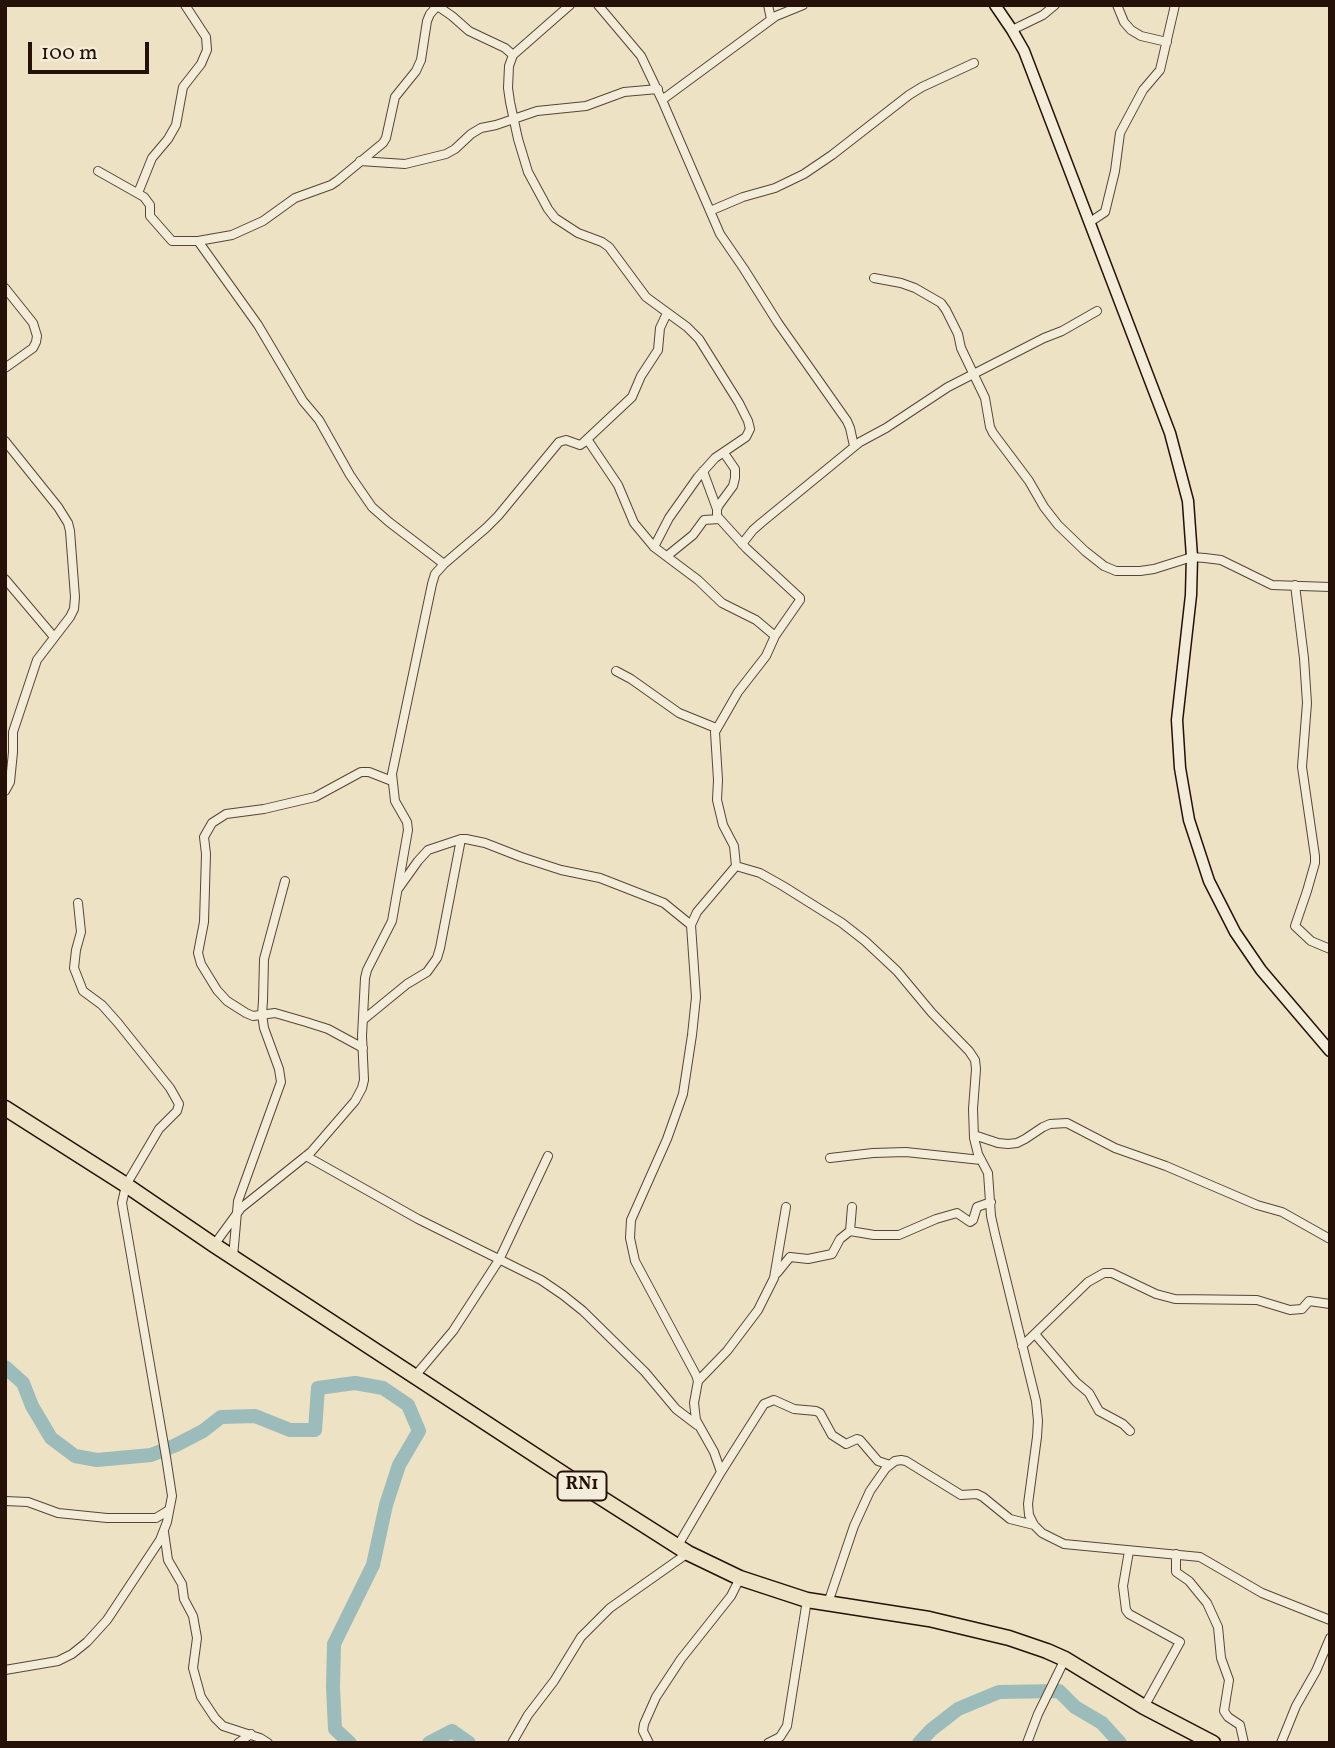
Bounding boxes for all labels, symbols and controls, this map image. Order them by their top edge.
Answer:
scale bar [32,28,152,72]
text: 100 m [41,39,98,68]
road number: RN1 [558,1471,606,1500]

